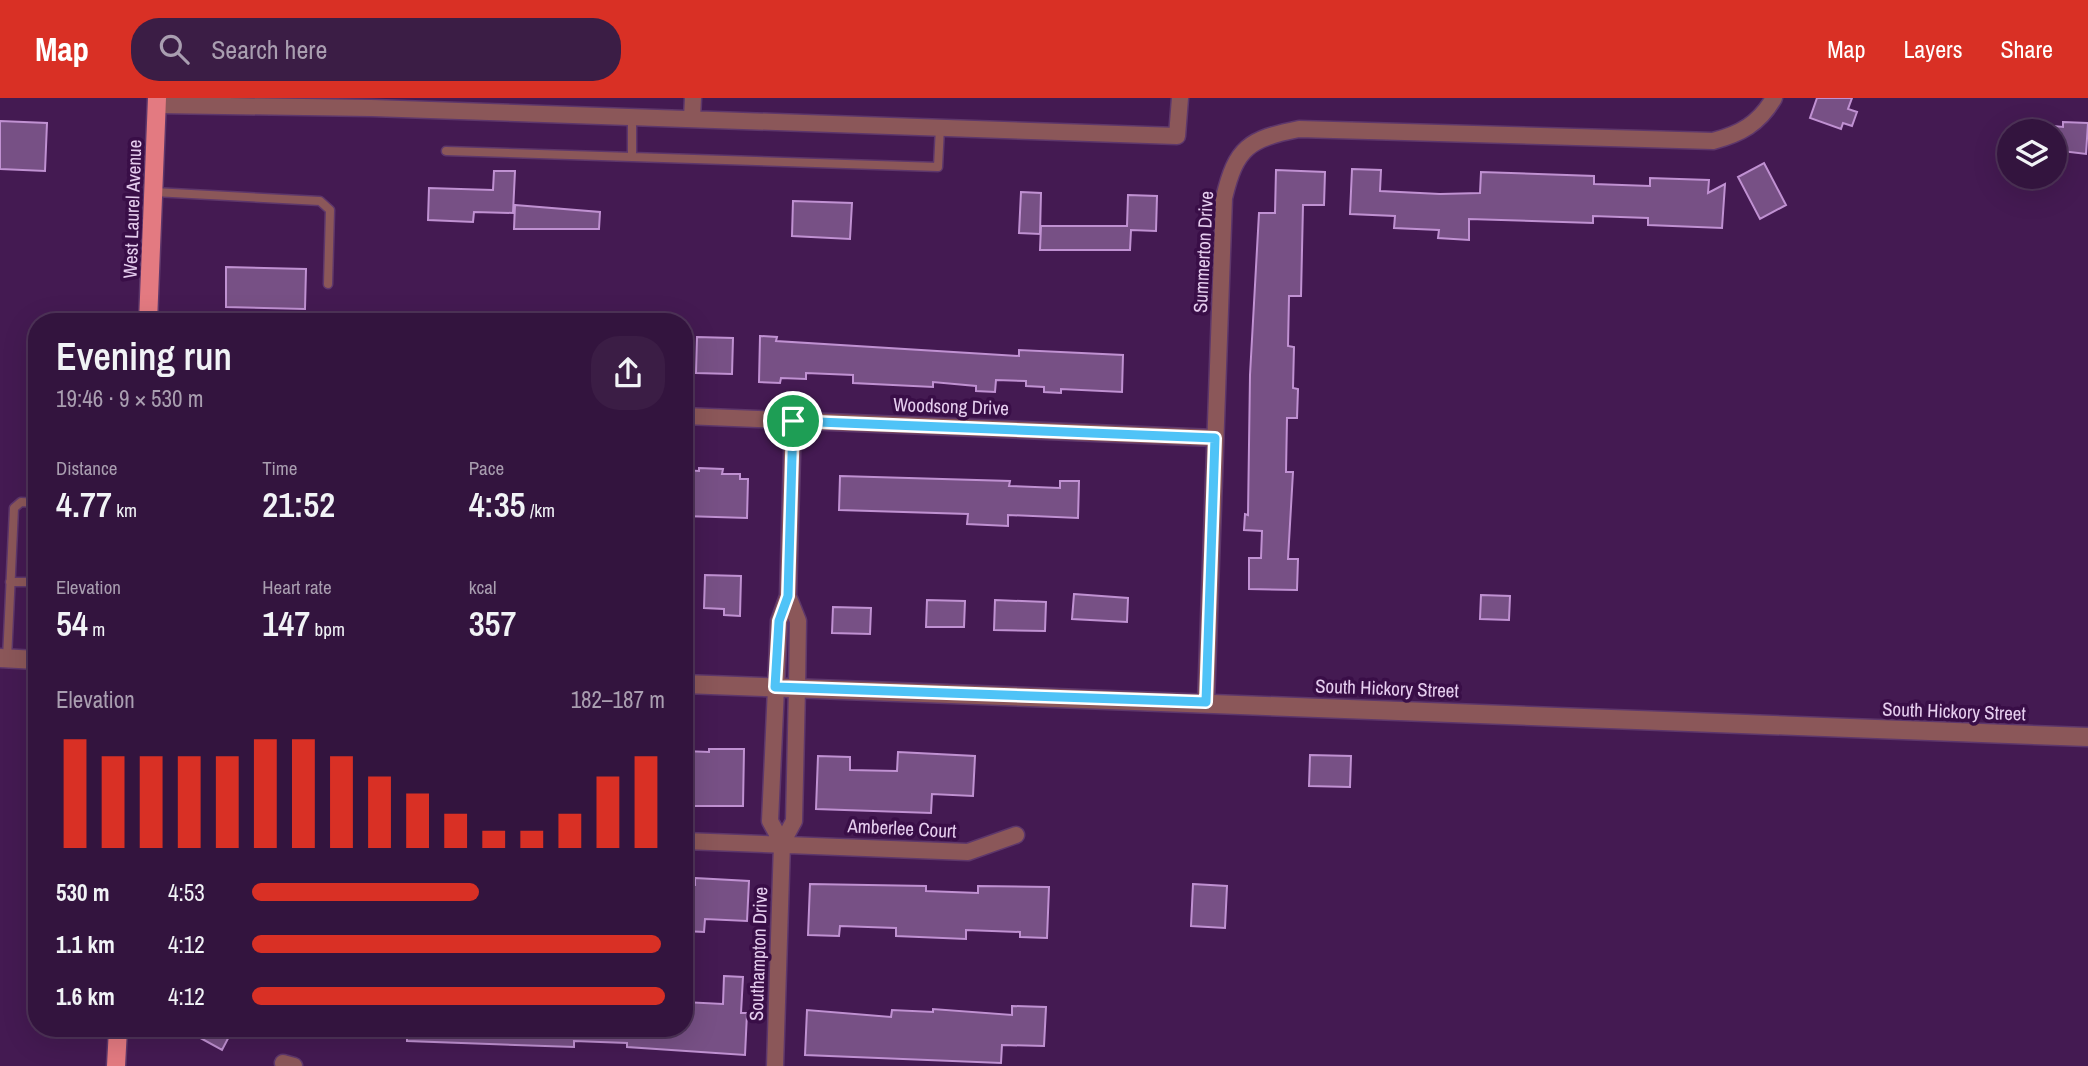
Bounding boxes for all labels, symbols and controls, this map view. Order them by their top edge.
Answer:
search box [131,18,621,81]
text: Map [35,27,89,71]
icon: search [155,30,193,68]
text: Search here [211,32,327,67]
text: Map [1827,33,1865,65]
text: Layers [1903,33,1962,65]
text: Share [2000,33,2053,65]
map controls [1997,119,2067,189]
button: layers [1997,119,2067,189]
street label: West Laurel Avenue [117,139,147,279]
street label: Summerton Drive [1187,190,1219,314]
text: Evening run [56,331,232,382]
button: share [591,336,665,410]
text: 19:46 · 9 × 530 m [56,383,203,414]
pin [763,391,823,451]
street label: Woodsong Drive [893,391,1009,421]
icon: arrive [774,402,812,440]
text: Distance [56,455,117,481]
text: Time [262,455,297,481]
text: Pace [469,455,504,481]
text: 4.77 [56,481,112,528]
text: 21:52 [262,481,335,528]
text: 4:35 [469,481,526,528]
text: km [112,497,137,523]
text: /km [526,497,555,523]
text: Elevation [56,574,121,600]
text: Heart rate [262,574,332,600]
text: kcal [469,574,496,600]
text: 54 [56,600,88,647]
text: 147 [262,600,310,647]
text: 357 [469,600,517,647]
text: m [88,616,105,642]
text: bpm [310,616,345,642]
street label: South Hickory Street [1315,672,1460,704]
text: Elevation [56,684,135,715]
text: 182–187 m [571,684,665,715]
street label: South Hickory Street [1882,695,2027,727]
street label: Amberlee Court [846,812,958,844]
text: 530 m [56,877,109,908]
text: 4:53 [168,877,205,908]
street label: Southampton Drive [743,886,773,1022]
text: 1.1 km [56,929,115,960]
text: 4:12 [168,929,205,960]
text: 1.6 km [56,981,115,1012]
text: 4:12 [168,981,205,1012]

